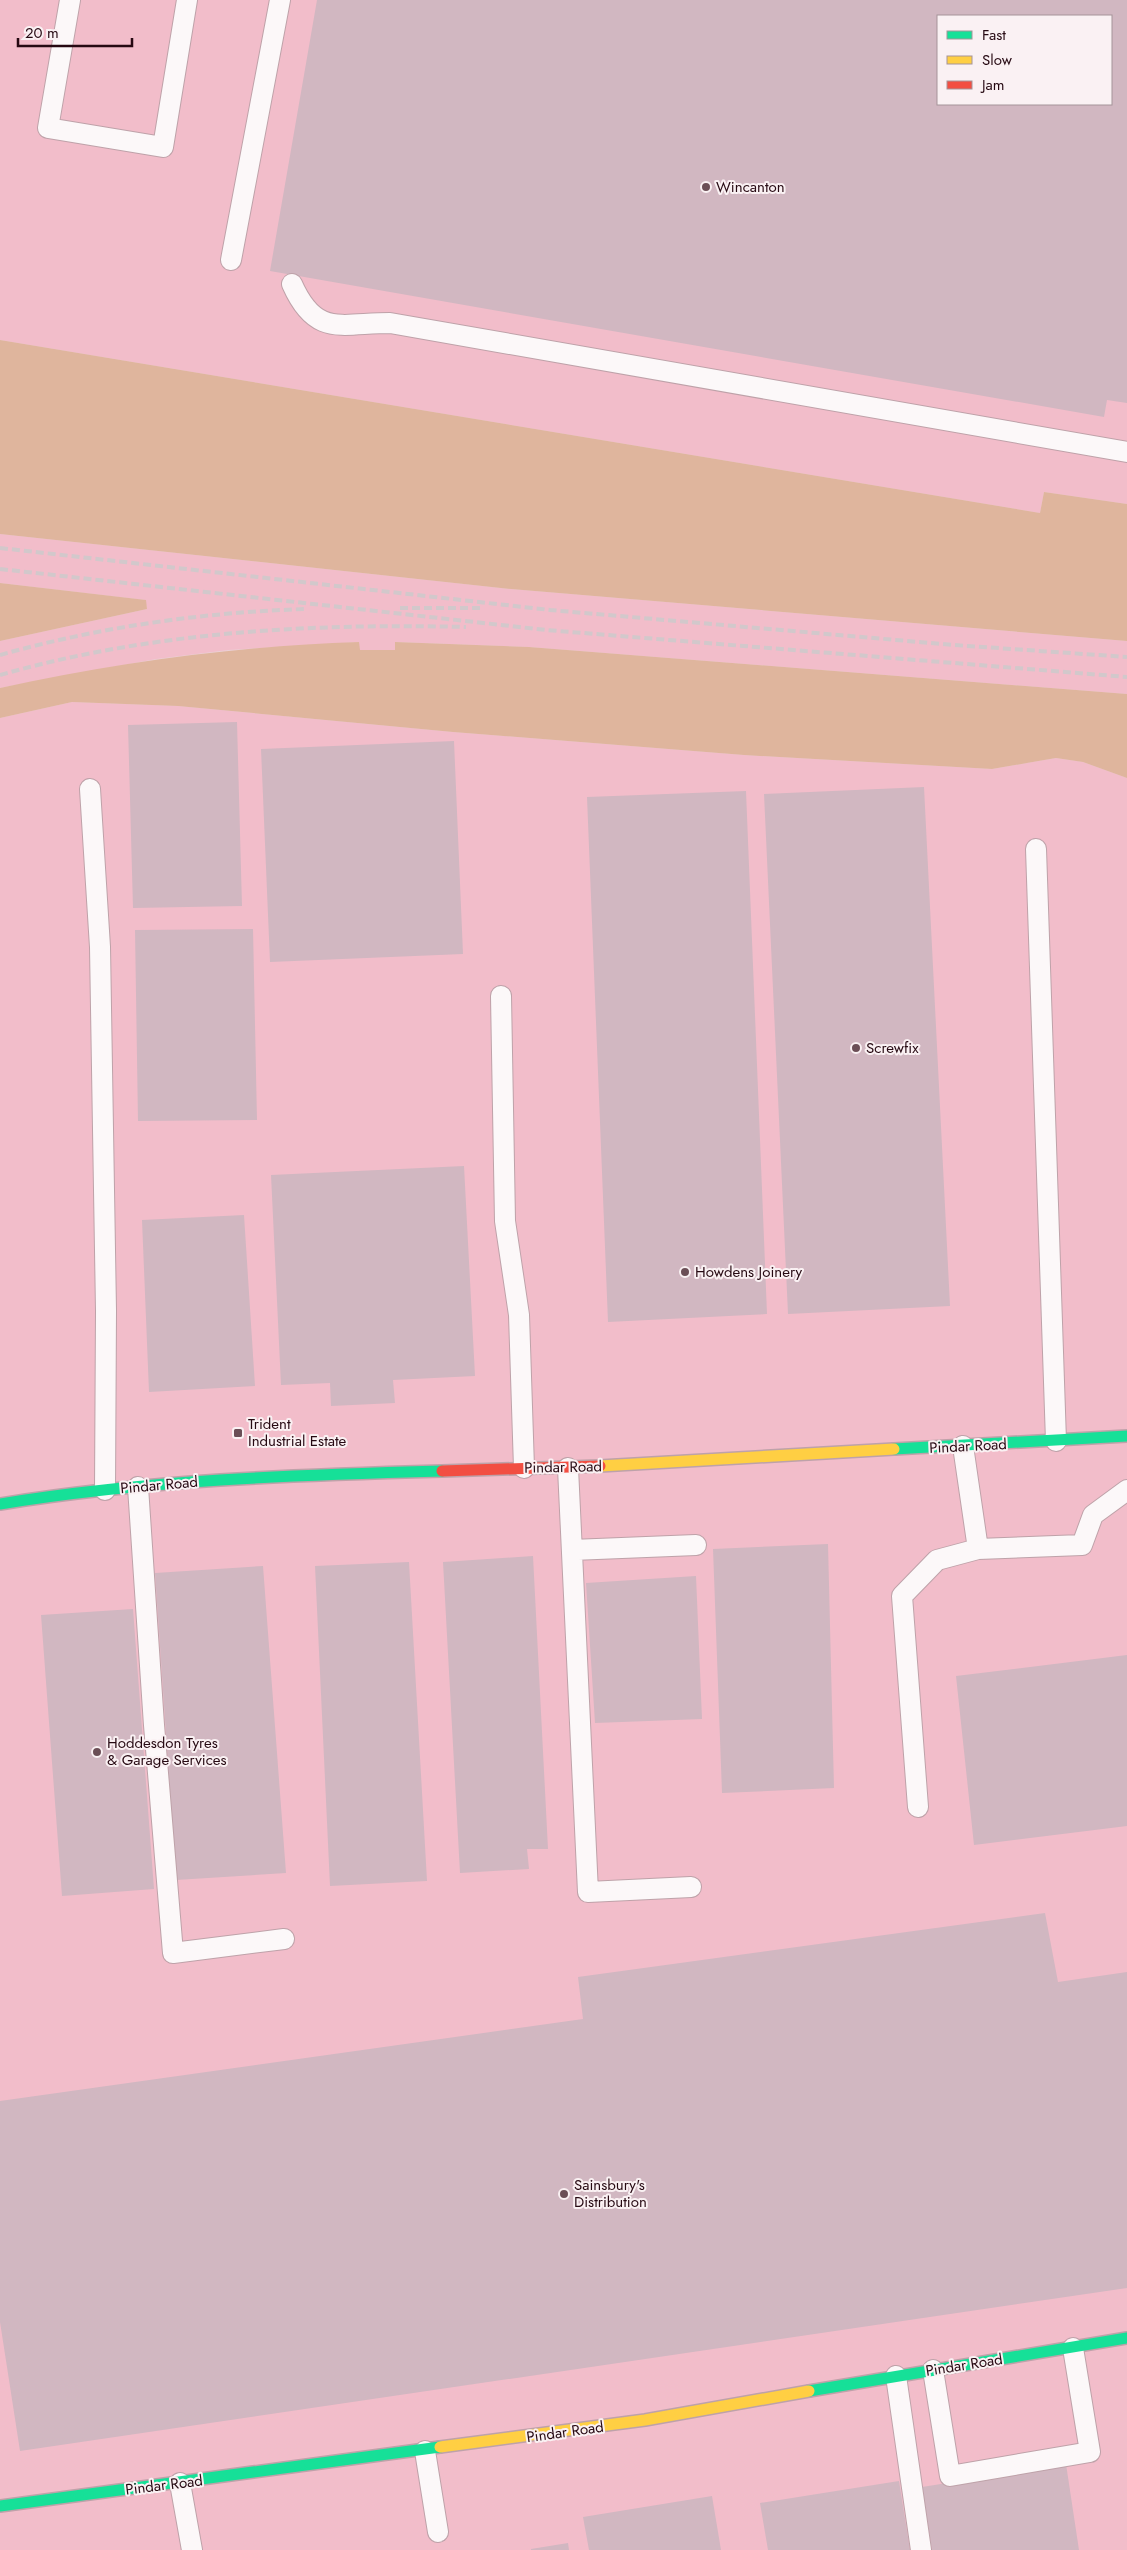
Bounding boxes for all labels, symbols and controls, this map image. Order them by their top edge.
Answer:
scale bar [18,15,131,47]
legend [937,15,1112,105]
text: 20 m [25,22,59,44]
text: Fast [982,24,1006,46]
text: Slow [982,49,1013,71]
text: Jam [980,74,1005,96]
place label: Wincanton [716,176,785,198]
marker: Wincanton [700,181,712,193]
place label: Screwfix [866,1037,919,1059]
marker: Screwfix [850,1042,862,1054]
place label: Howdens Joinery [695,1261,802,1283]
marker: Howdens Joinery [679,1266,691,1278]
place label: Trident Industrial Estate [248,1413,347,1452]
marker: Trident Industrial Estate [232,1427,244,1439]
street label: Pindar Road [929,1433,1007,1459]
street label: Pindar Road [524,1455,602,1479]
street label: Pindar Road [119,1471,199,1499]
place label: Hoddesdon Tyres & Garage Services [107,1732,227,1771]
marker: Hoddesdon Tyres & Garage Services [91,1746,103,1758]
place label: Sainsbury's Distribution [574,2174,647,2213]
marker: Sainsbury's Distribution [558,2188,570,2200]
street label: Pindar Road [924,2348,1004,2382]
street label: Pindar Road [525,2416,605,2448]
street label: Pindar Road [124,2469,204,2501]

